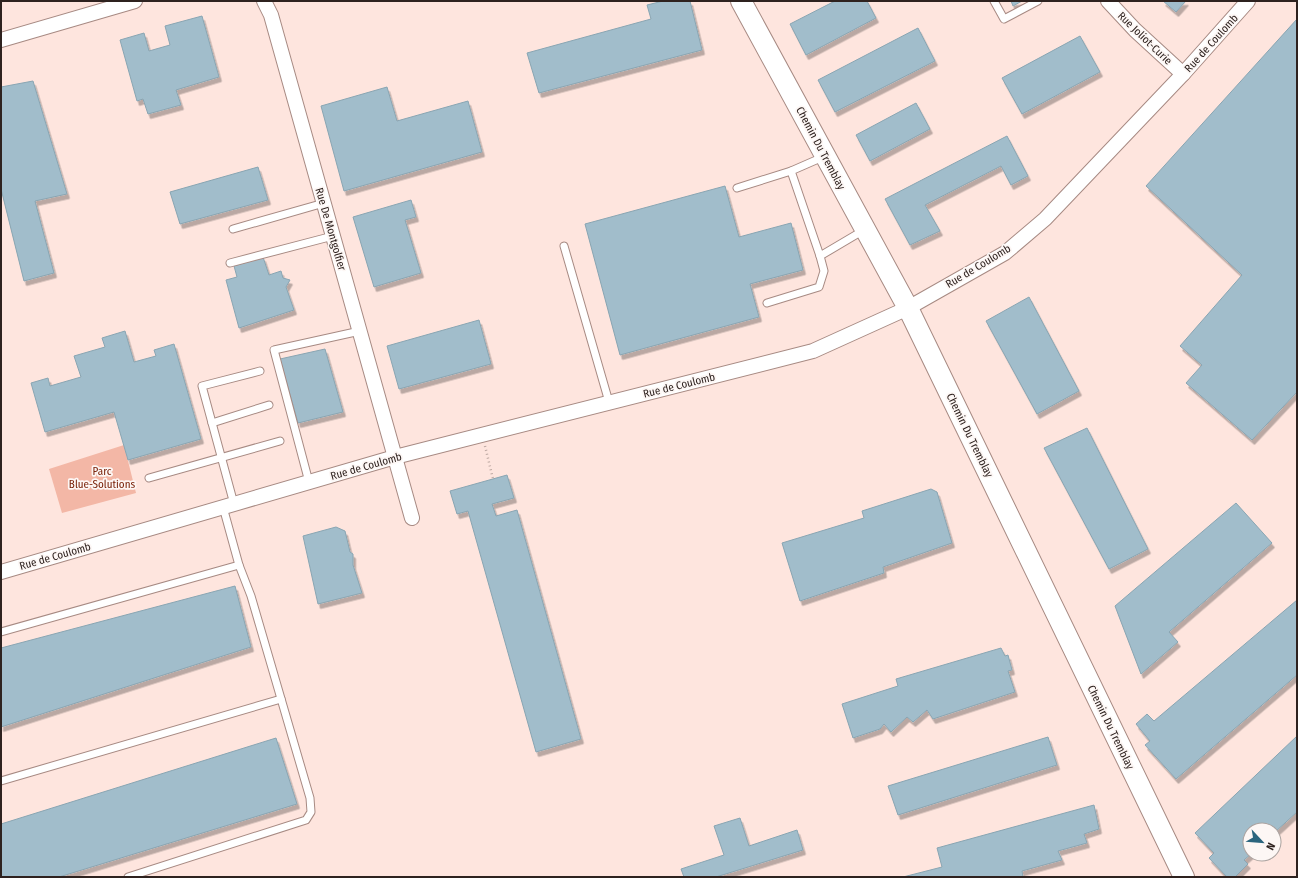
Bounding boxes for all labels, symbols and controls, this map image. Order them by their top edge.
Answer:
street label: Rue Joliot-Curie [1115,9,1175,68]
street label: Rue de Coulomb [1182,12,1241,75]
street label: Chemin Du Tremblay [793,105,848,192]
street label: Rue De Montgolfier [312,186,349,272]
street label: Rue de Coulomb [943,242,1013,291]
street label: Rue de Coulomb [642,370,717,401]
street label: Chemin Du Tremblay [944,391,996,480]
street label: Rue de Coulomb [329,450,403,483]
park label: Parc Blue-Solutions [69,465,135,491]
street label: Rue de Coulomb [18,540,92,573]
street label: Chemin Du Tremblay [1085,683,1137,772]
north arrow [1242,822,1282,862]
text: N [1263,840,1278,852]

